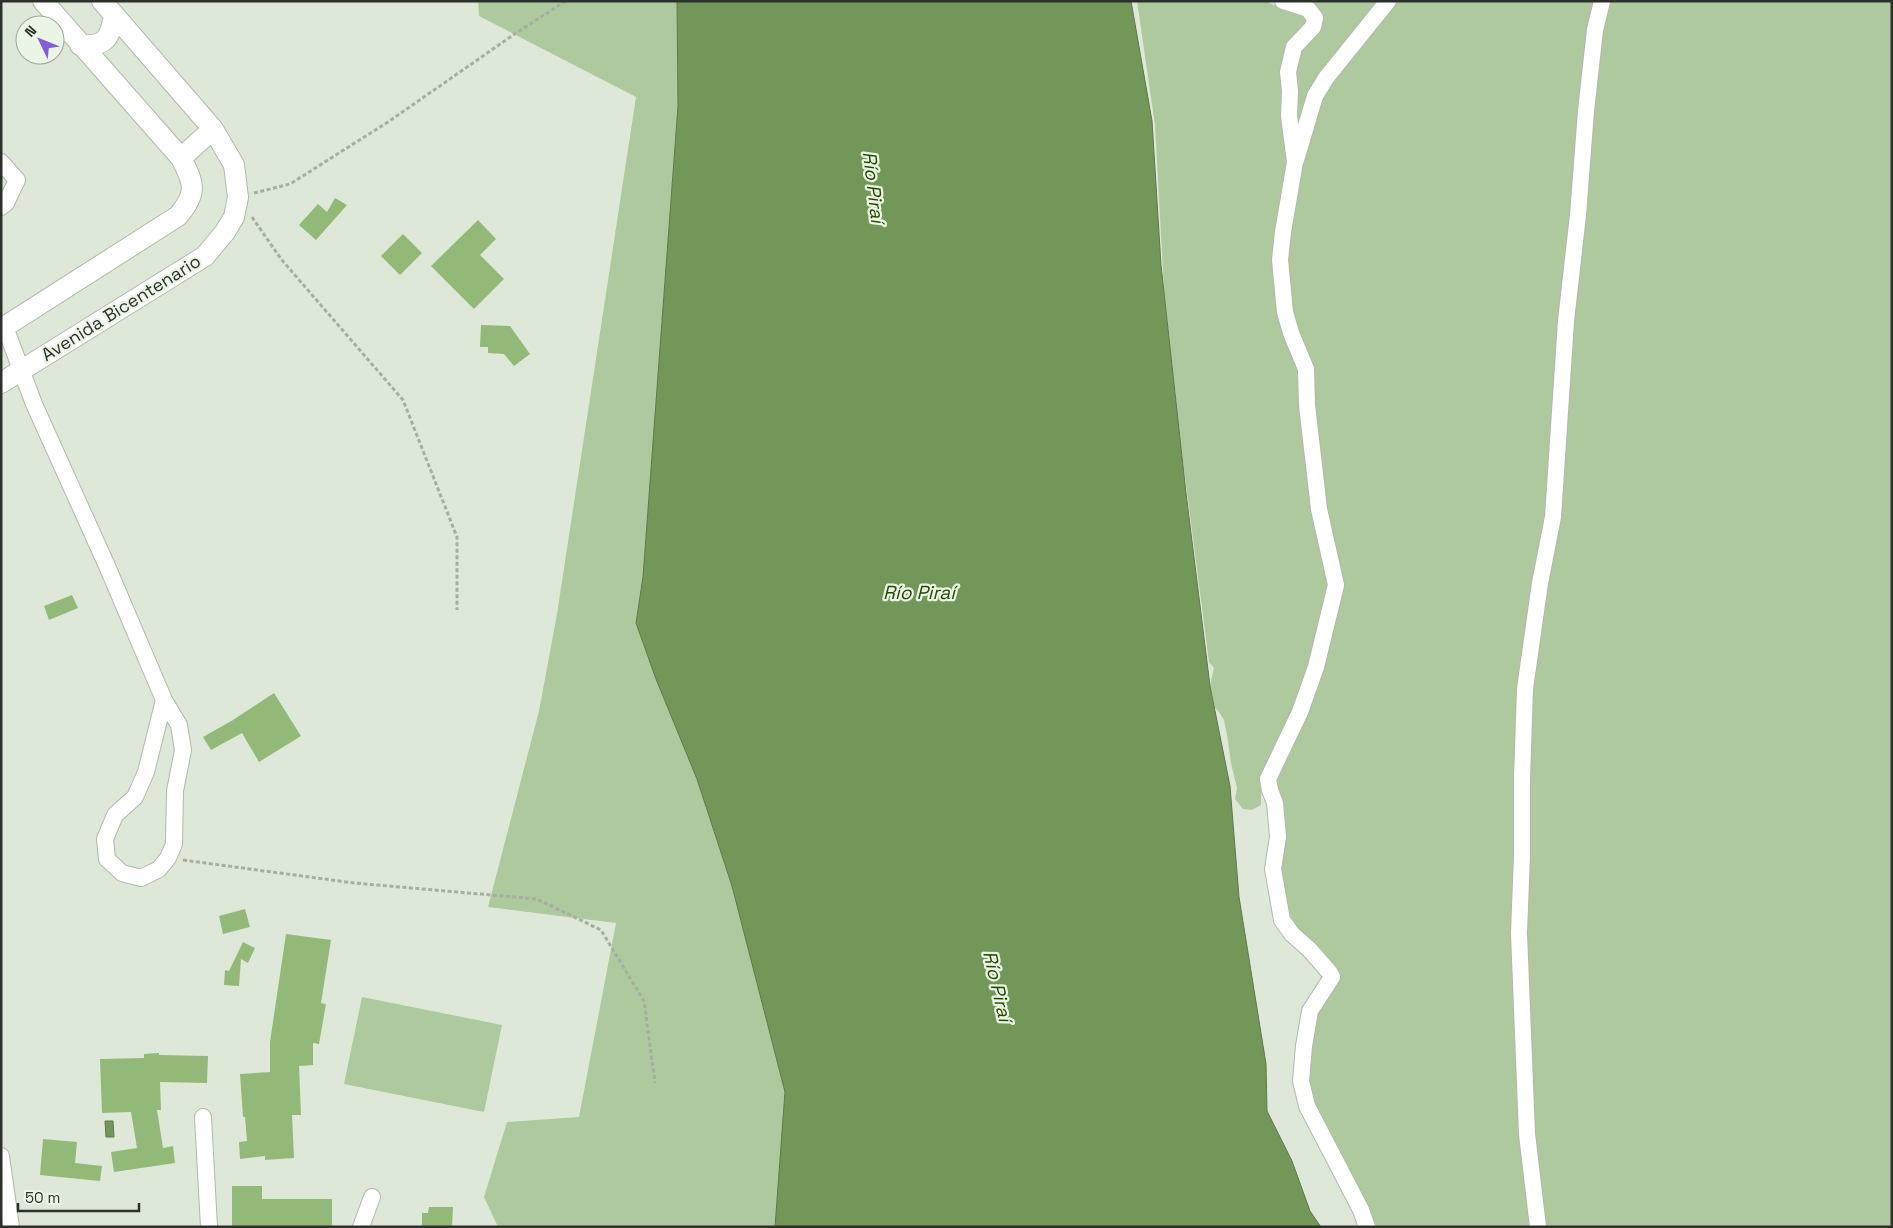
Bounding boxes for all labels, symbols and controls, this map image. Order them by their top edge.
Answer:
north arrow [15,15,65,65]
text: N [21,22,40,41]
water label: Río Piraí [857,150,891,228]
street label: Avenida Bicentenario [37,249,205,366]
water label: Río Piraí [883,580,958,605]
water label: Río Piraí [977,948,1019,1027]
scale bar [18,1180,139,1212]
text: 50 m [25,1188,60,1207]

